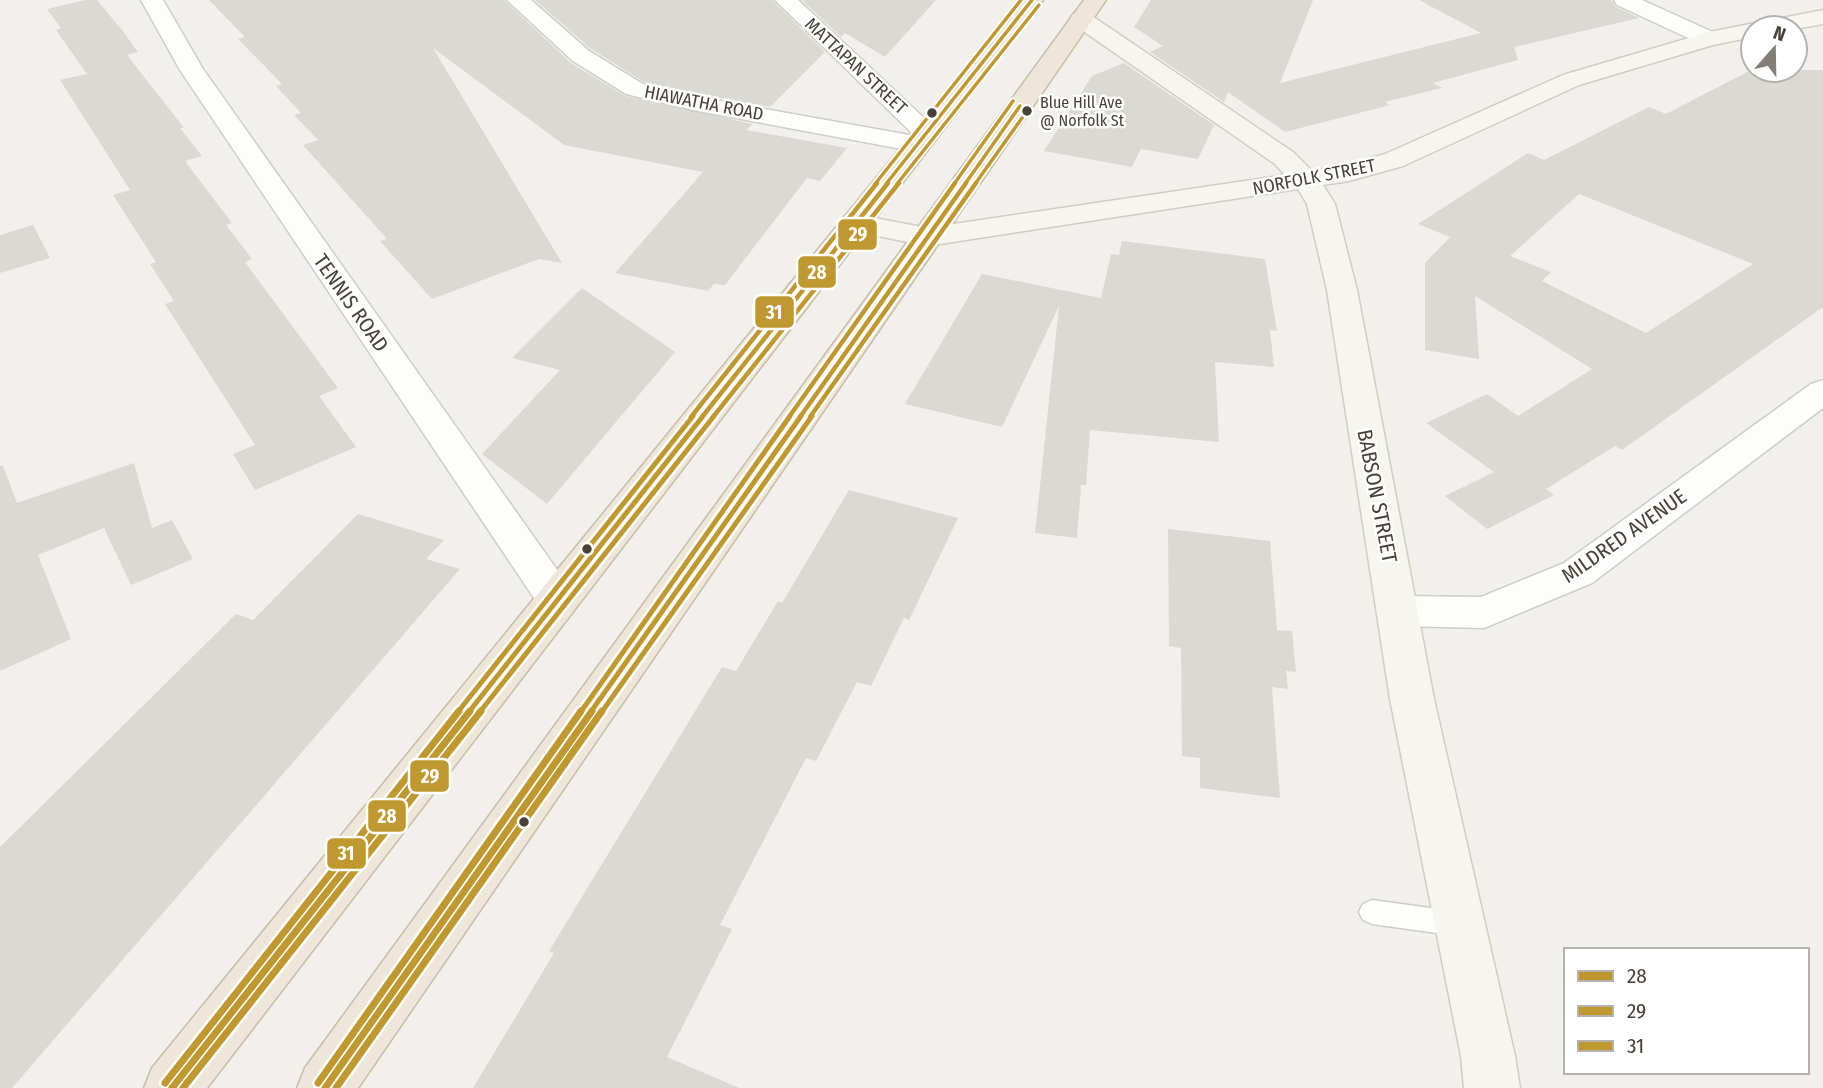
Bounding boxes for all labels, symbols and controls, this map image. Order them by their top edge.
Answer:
street label: MATTAPAN STREET [800,13,912,119]
north arrow [1739,14,1809,84]
text: N [1770,21,1789,46]
street label: HIAWATHA ROAD [643,81,765,125]
place label: Blue Hill Ave @ Norfolk St [1040,93,1125,130]
marker: Blue Hill Ave @ Norfolk St [1020,104,1034,118]
unlabelled marker [925,106,939,120]
street label: NORFOLK STREET [1251,154,1378,200]
line badge: 29 [837,218,878,251]
text: 29 [848,223,867,246]
street label: TENNIS ROAD [308,249,394,357]
line badge: 28 [797,255,837,289]
text: 28 [807,261,826,284]
line badge: 31 [754,295,795,329]
text: 31 [765,301,782,324]
street label: BABSON STREET [1351,427,1403,565]
street label: MILDRED AVENUE [1556,483,1692,589]
unlabelled marker [580,542,594,556]
line badge: 29 [409,759,450,793]
text: 29 [420,765,439,788]
line badge: 28 [367,799,407,833]
text: 28 [377,805,396,828]
unlabelled marker [517,815,531,829]
line badge: 31 [326,837,367,870]
text: 31 [337,842,354,865]
legend [1564,948,1809,1074]
text: 28 [1627,963,1647,989]
text: 29 [1627,998,1646,1024]
text: 31 [1627,1033,1644,1059]

